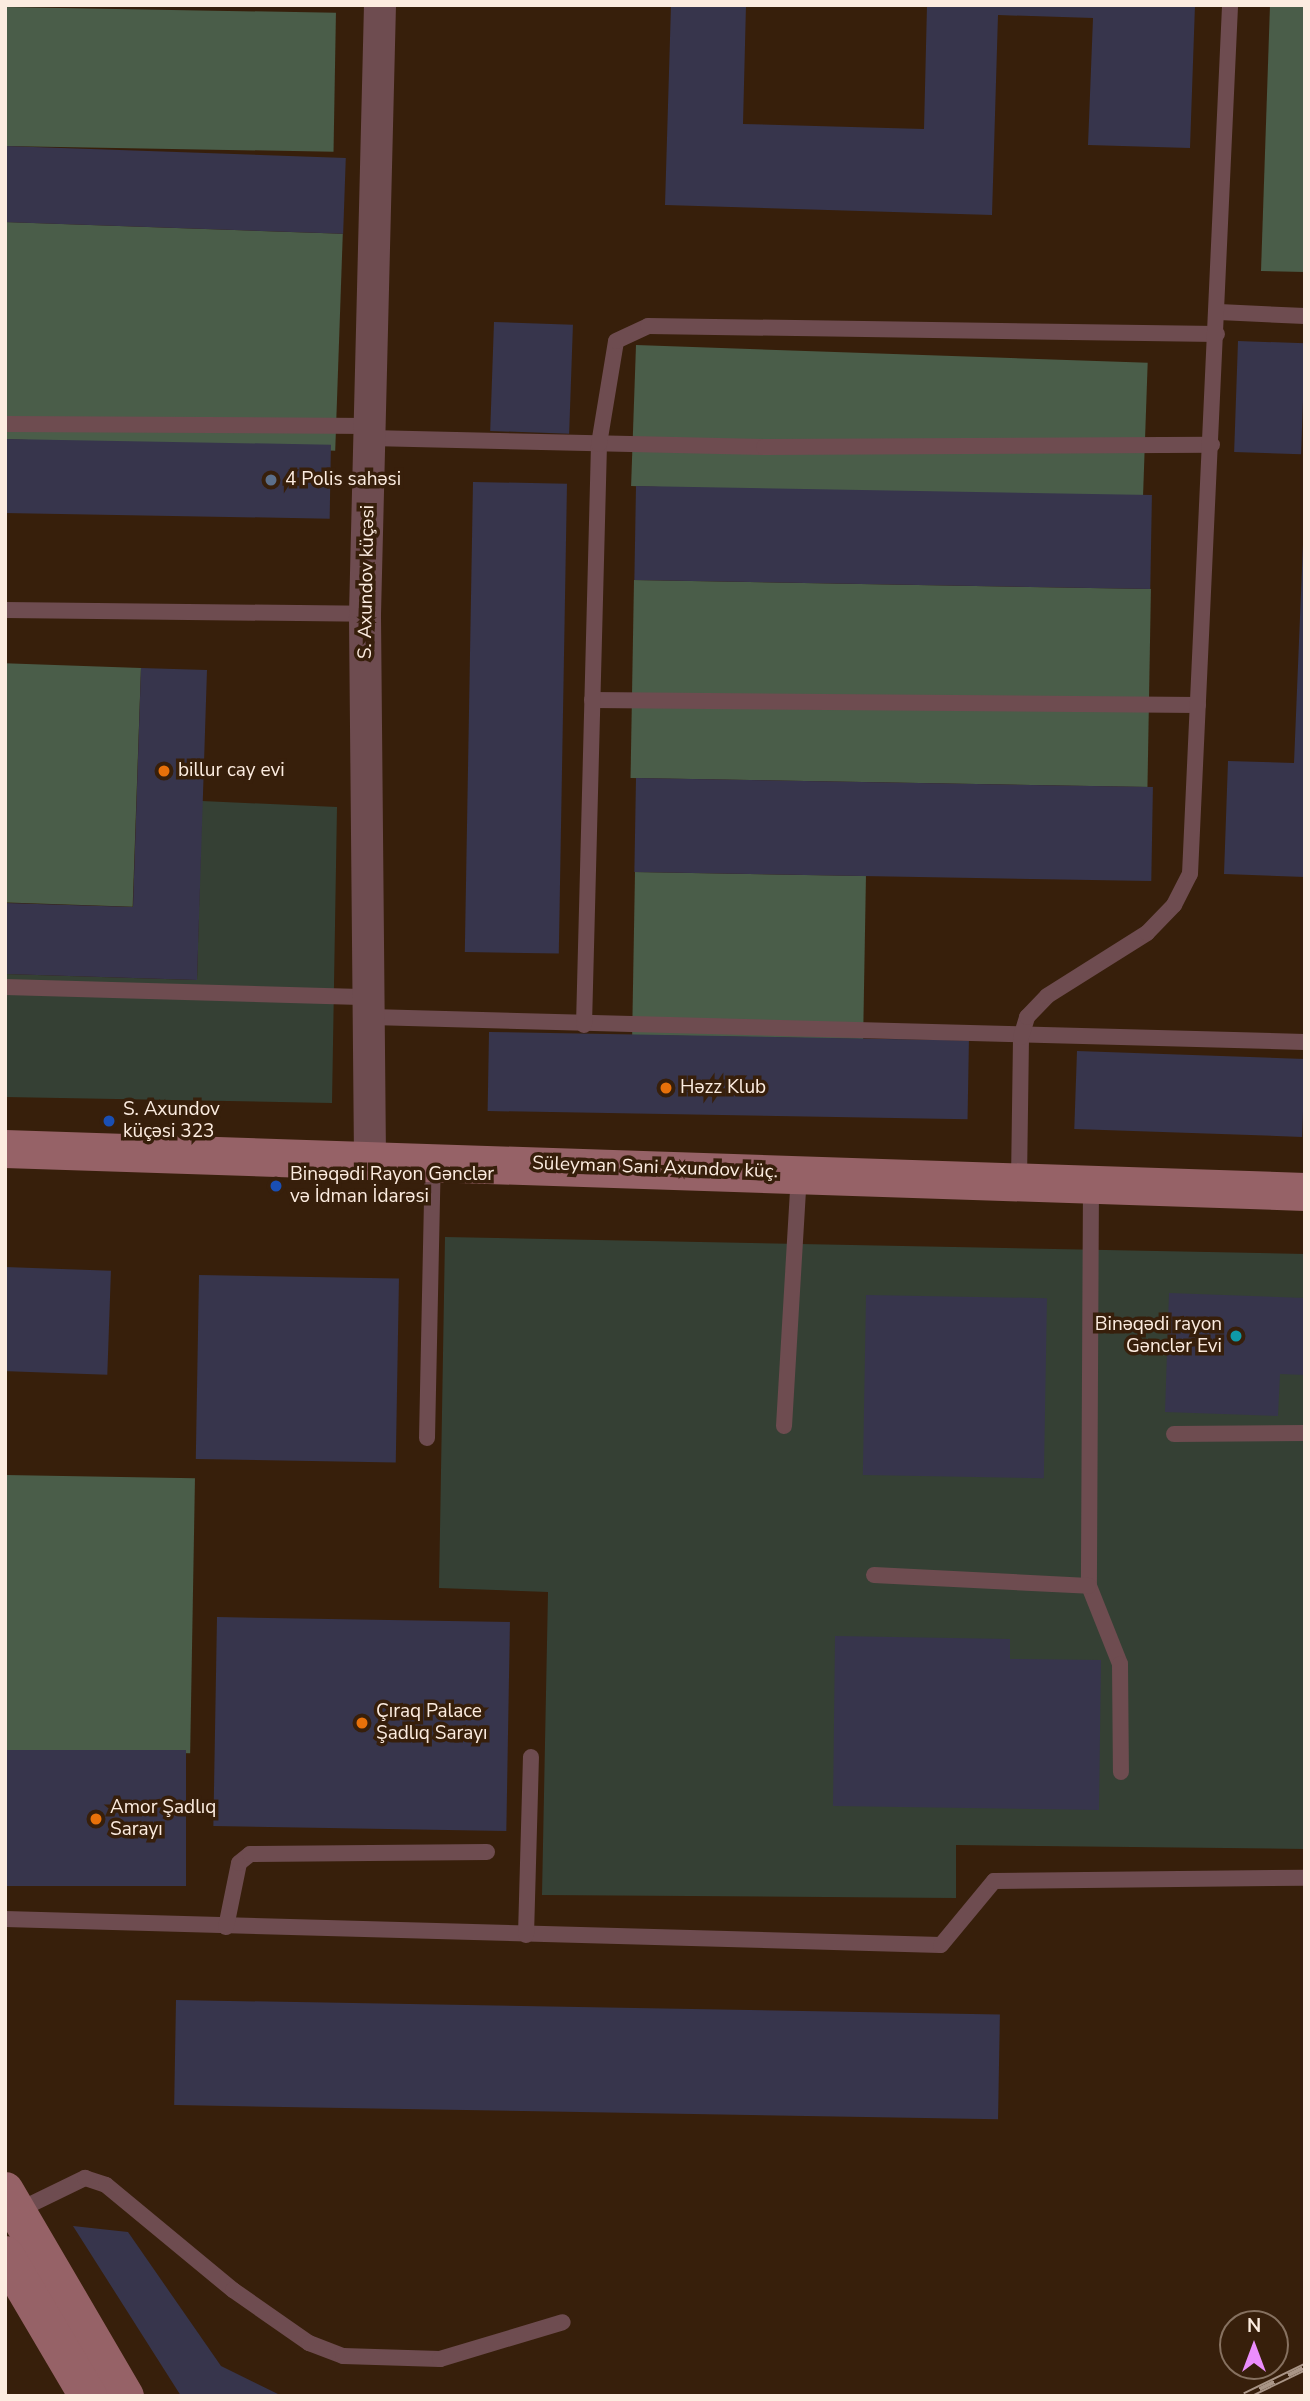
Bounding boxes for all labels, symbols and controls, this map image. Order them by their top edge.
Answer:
place label: 4 Polis sahəsi [285,469,401,491]
marker: 4 Polis sahəsi [263,472,279,488]
street label: S. Axundov küçəsi [354,505,380,659]
place label: billur cay evi [178,760,285,782]
marker: billur cay evi [156,763,172,779]
place label: Həzz Klub [680,1077,766,1099]
marker: Həzz Klub [658,1080,674,1096]
place label: S. Axundov küçəsi 323 [123,1099,220,1143]
marker: S. Axundov küçəsi 323 [101,1113,117,1129]
street label: Süleyman Sani Axundov küç. [532,1152,778,1184]
place label: Binəqədi Rayon Gənclər və İdman İdarəsi [290,1164,494,1208]
marker: Binəqədi Rayon Gənclər və İdman İdarəsi [268,1178,284,1194]
place label: Binəqədi rayon Gənclər Evi [1095,1314,1222,1358]
marker: Binəqədi rayon Gənclər Evi [1228,1328,1244,1344]
place label: Çıraq Palace Şadlıq Sarayı [376,1701,487,1745]
marker: Çıraq Palace Şadlıq Sarayı [354,1715,370,1731]
place label: Amor Şadlıq Sarayı [110,1797,216,1841]
marker: Amor Şadlıq Sarayı [88,1811,104,1827]
north arrow [1219,2310,1289,2380]
text: N [1247,2313,1261,2339]

